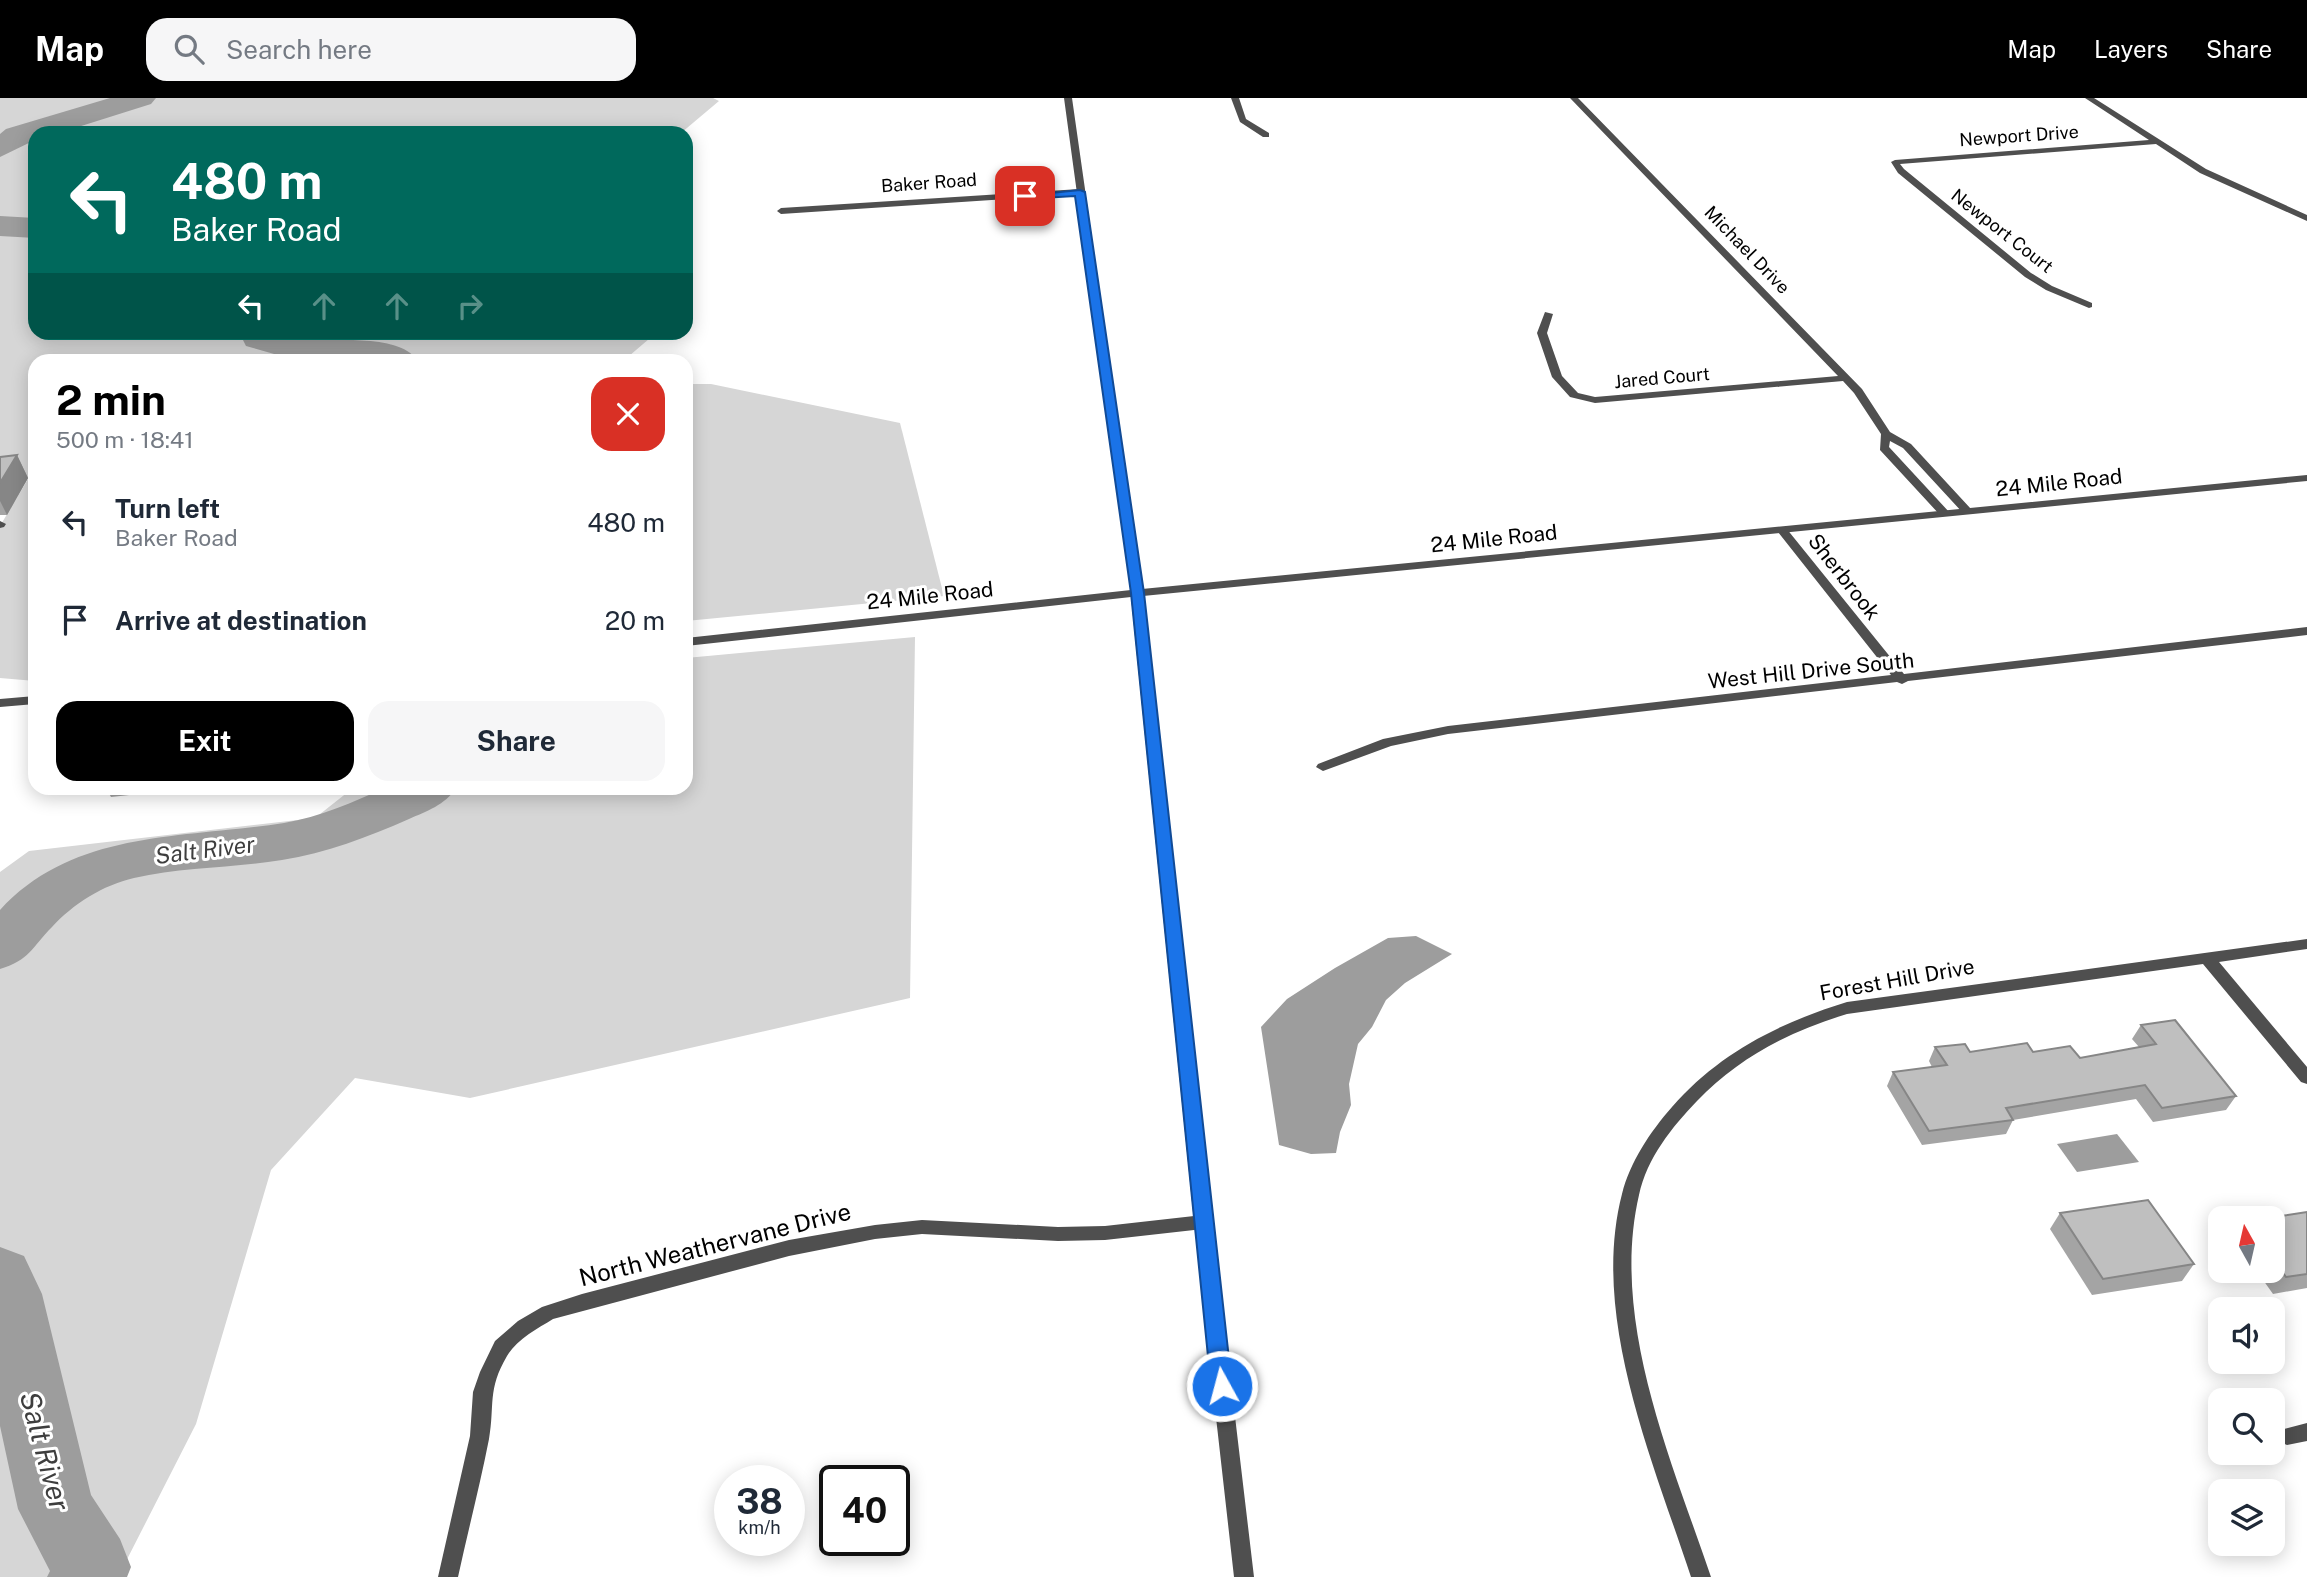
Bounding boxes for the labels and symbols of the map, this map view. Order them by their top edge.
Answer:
street label: Newport Drive [1959,121,2079,150]
pin [995,166,1055,226]
street label: Baker Road [880,169,978,196]
street label: Newport Court [1947,184,2057,277]
street label: Michael Drive [1700,202,1794,298]
street label: Jared Court [1613,363,1711,392]
street label: 24 Mile Road [1994,463,2123,502]
street label: 24 Mile Road [1429,519,1558,558]
street label: Sherbrook [1803,529,1886,625]
street label: 24 Mile Road [865,576,994,615]
street label: West Hill Drive South [1707,647,1915,694]
water label: Salt River [154,830,257,869]
street label: Forest Hill Drive [1818,954,1976,1005]
street label: North Weathervane Drive [576,1197,854,1291]
north arrow [2208,1206,2286,1283]
position arrow [1185,1349,1259,1423]
water label: Salt River [14,1388,77,1514]
speed limit sign: 40 [819,1465,910,1556]

